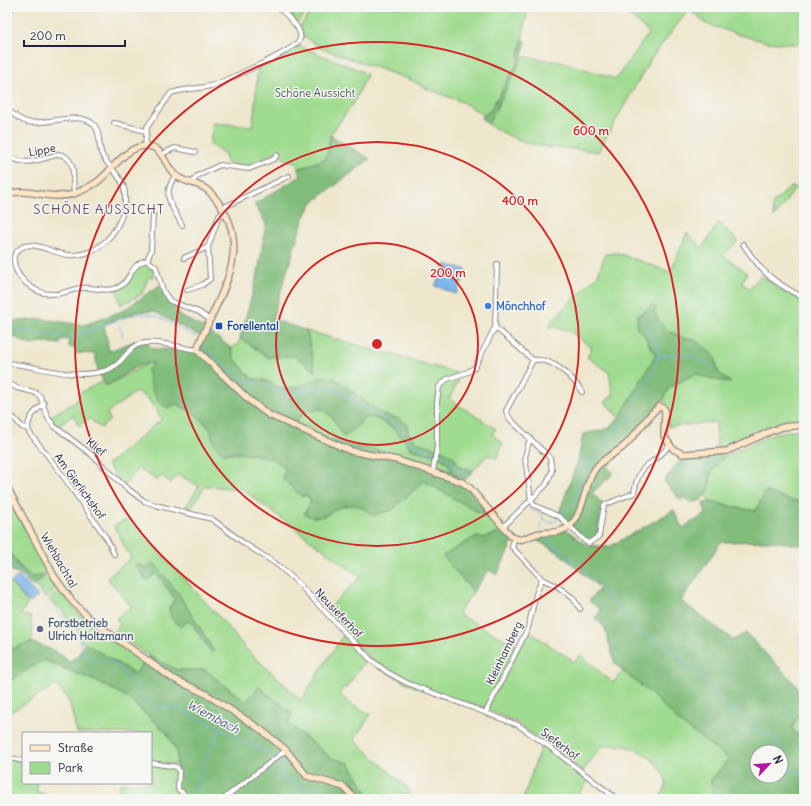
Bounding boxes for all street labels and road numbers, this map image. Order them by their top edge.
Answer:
street label: Lippe [27,141,57,159]
street label: Klief [83,435,109,459]
street label: Am Gierlichshof [51,450,109,522]
street label: Wiehbachtal [38,530,80,590]
street label: Neusieferhof [312,585,366,641]
street label: Kleinhamberg [483,619,525,687]
street label: Sieferhof [538,725,582,763]

